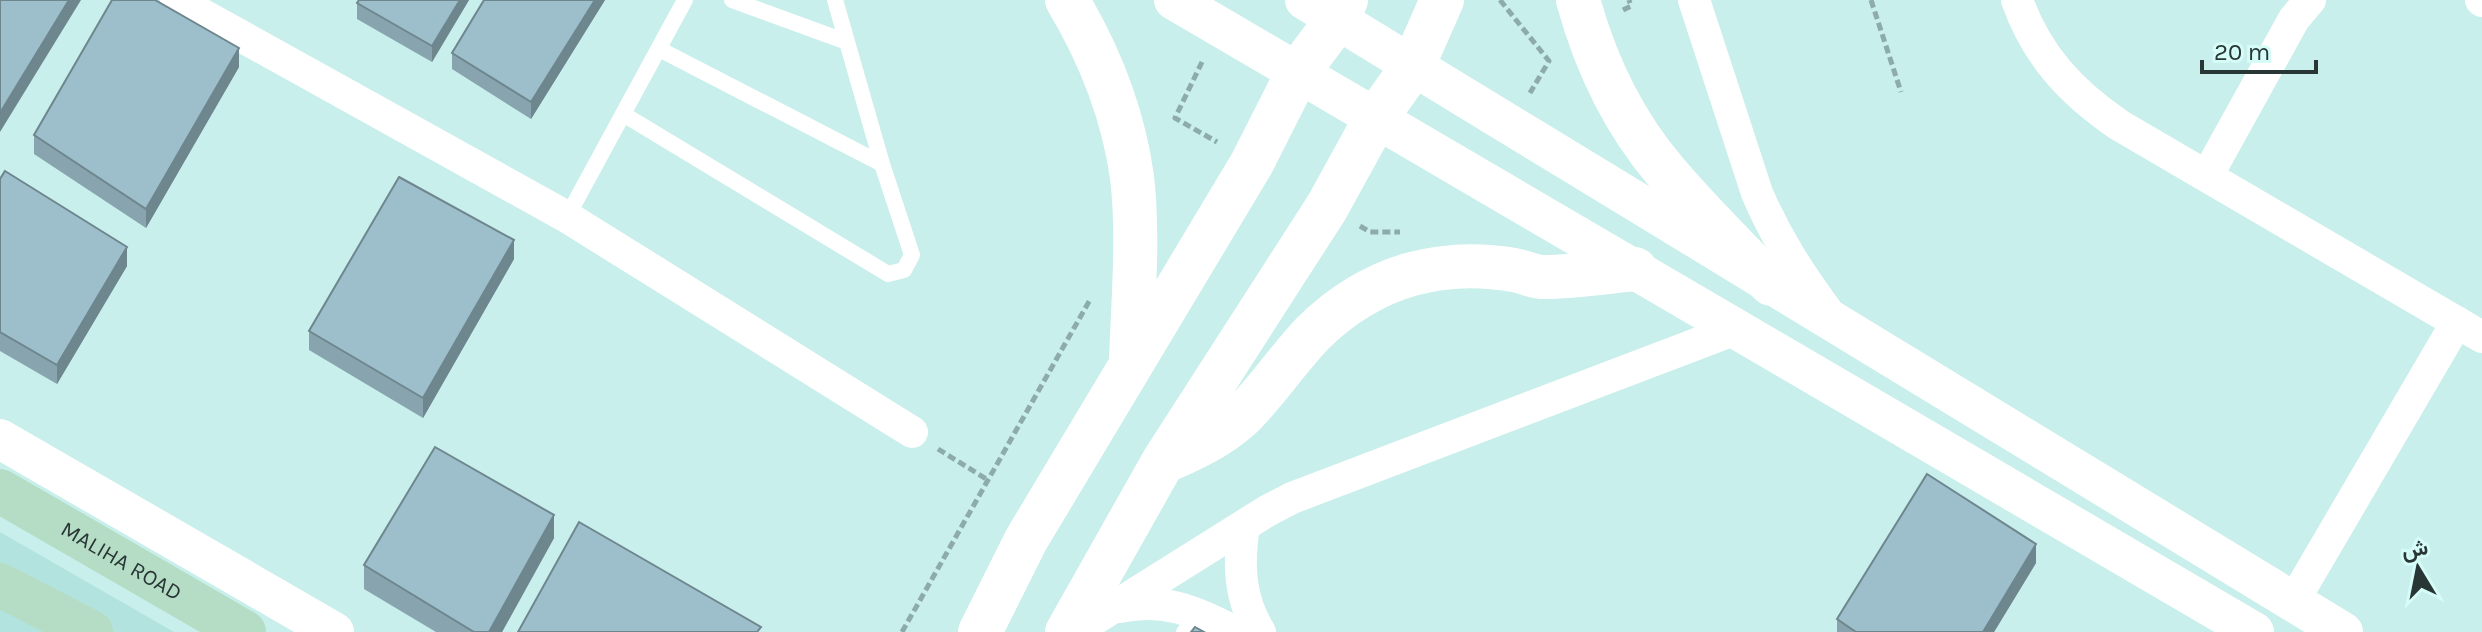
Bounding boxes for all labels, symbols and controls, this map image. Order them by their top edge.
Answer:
scale bar [2202,24,2316,74]
text: 20 m [2214,38,2270,66]
street label: MALIHA ROAD [56,516,186,606]
north arrow [2378,528,2458,608]
text: ش [2399,534,2430,564]

